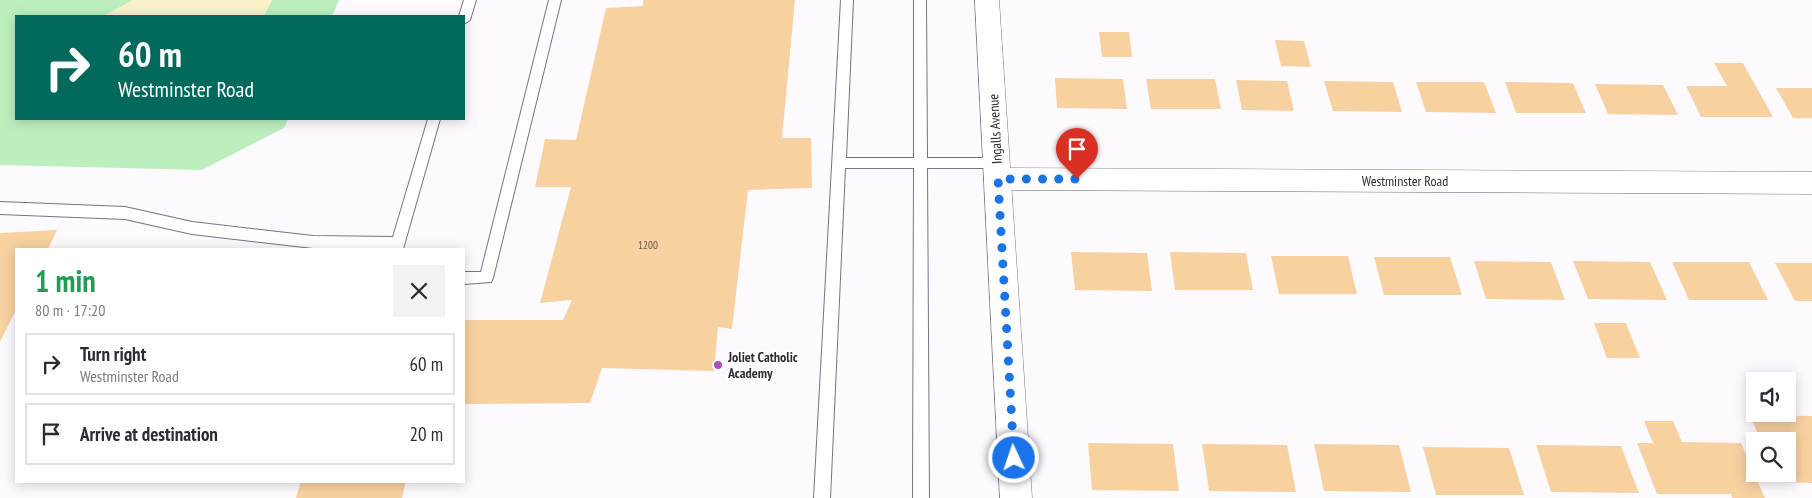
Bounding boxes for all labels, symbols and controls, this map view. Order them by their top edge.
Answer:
text: 60 m [118,31,182,77]
icon: right [35,35,100,100]
text: Westminster Road [118,75,254,103]
street label: Ingalls Avenue [984,93,1006,165]
pin [1056,128,1098,179]
icon: arrive [1063,135,1091,163]
street label: Westminster Road [1362,172,1448,190]
house number: 1200 [638,238,658,252]
text: 1 min [35,261,96,300]
button: close [393,265,445,317]
text: 80 m · 17:20 [35,300,106,320]
text: Turn right [80,342,146,366]
place label: Joliet Catholic Academy [727,348,798,382]
icon: right [37,350,65,378]
text: 60 m [410,352,443,376]
marker: Joliet Catholic Academy [712,359,724,371]
text: Westminster Road [80,366,179,386]
map controls [1746,372,1796,482]
button: sound [1746,372,1796,422]
icon: arrive [37,420,65,448]
text: Arrive at destination [80,422,218,446]
text: 20 m [410,422,443,446]
position arrow [987,431,1039,483]
button: search [1746,432,1796,482]

